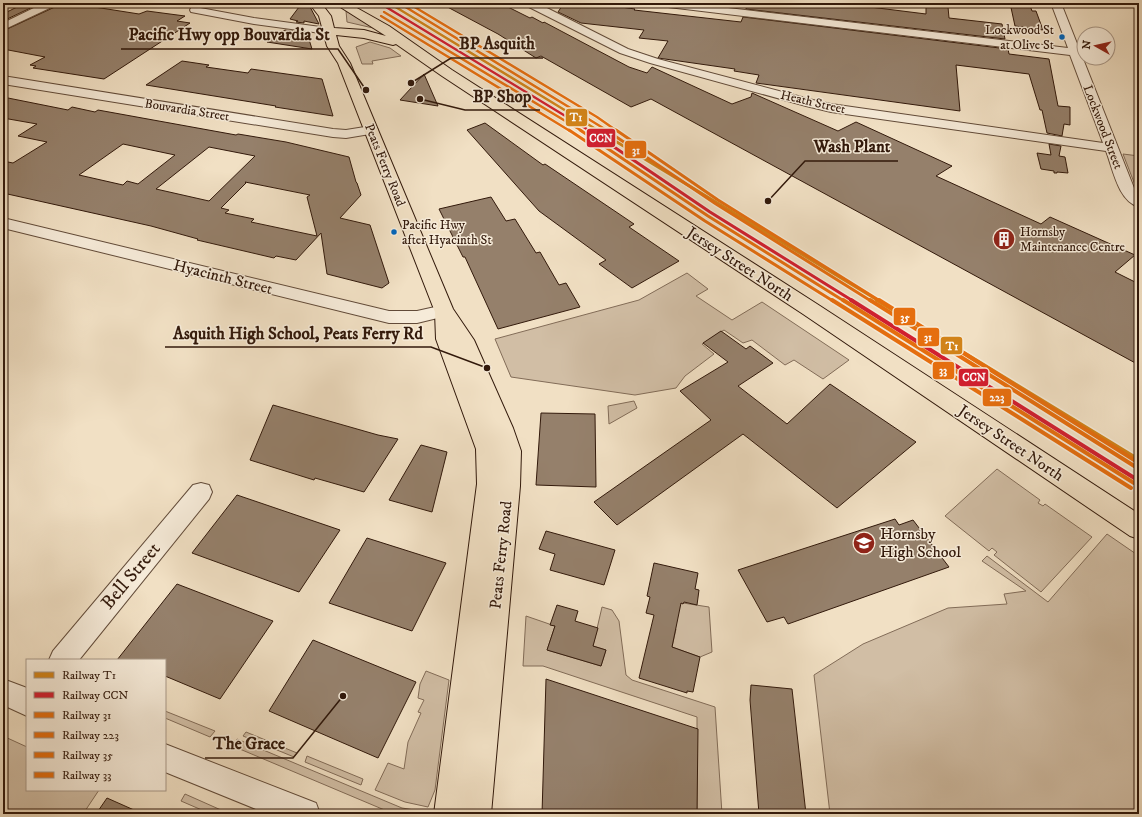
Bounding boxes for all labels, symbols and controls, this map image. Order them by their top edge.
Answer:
callout: Pacific Hwy opp Bouvardia St [121,20,338,49]
place label: Lockwood St at Olive St [985,22,1054,53]
text: Pacific Hwy opp Bouvardia St [128,24,330,46]
north arrow [1076,26,1116,66]
callout: BP Asquith [451,29,543,58]
marker: Lockwood St at Olive St [1057,32,1067,42]
text: BP Asquith [459,33,535,55]
text: N [1080,39,1095,50]
callout: BP Shop [465,81,540,110]
street label: Lockwood Street [1080,83,1126,171]
text: BP Shop [473,86,532,108]
street label: Heath Street [779,87,847,117]
street label: Bouvardia Street [143,95,231,125]
line badge: T1 [565,108,588,127]
text: T1 [569,111,582,125]
street label: Peats Ferry Road [361,121,409,209]
line badge: CCN [586,128,616,148]
text: CCN [589,132,613,146]
callout: Wash Plant [805,132,898,161]
text: Wash Plant [813,136,891,158]
line badge: 31 [624,140,647,159]
text: 31 [632,144,640,158]
place label: Pacific Hwy after Hyacinth St [402,217,492,248]
street label: Jersey Street North [681,221,798,306]
place label: Hornsby Maintenance Centre [1020,224,1125,255]
building icon: Hornsby Maintenance Centre [991,226,1017,252]
marker: Pacific Hwy after Hyacinth St [389,227,399,237]
street label: Hyacinth Street [171,255,275,299]
line badge: 35 [893,307,916,326]
text: 35 [900,311,910,325]
callout: Asquith High School, Peats Ferry Rd [165,318,431,347]
text: Asquith High School, Peats Ferry Rd [172,323,423,345]
line badge: 31 [917,327,940,347]
text: 31 [924,331,932,345]
line badge: T1 [940,336,963,355]
text: T1 [945,340,958,354]
line badge: 33 [932,361,955,380]
text: 33 [939,364,947,378]
line badge: CCN [958,368,989,387]
text: CCN [962,371,986,385]
line badge: 223 [982,388,1012,407]
text: 223 [990,391,1004,405]
street label: Jersey Street North [953,399,1068,486]
street label: Peats Ferry Road [485,500,517,610]
place label: Hornsby High School [880,524,961,562]
school or university icon: Hornsby High School [851,530,877,556]
street label: Bell Street [96,538,166,614]
legend [26,659,166,791]
text: Railway T1 [62,668,116,683]
text: Railway CCN [62,688,129,703]
text: Railway 31 [62,708,112,723]
text: Railway 223 [62,728,119,743]
callout: The Grace [205,729,293,758]
text: The Grace [212,733,285,755]
text: Railway 35 [62,748,113,763]
text: Railway 33 [62,768,112,783]

